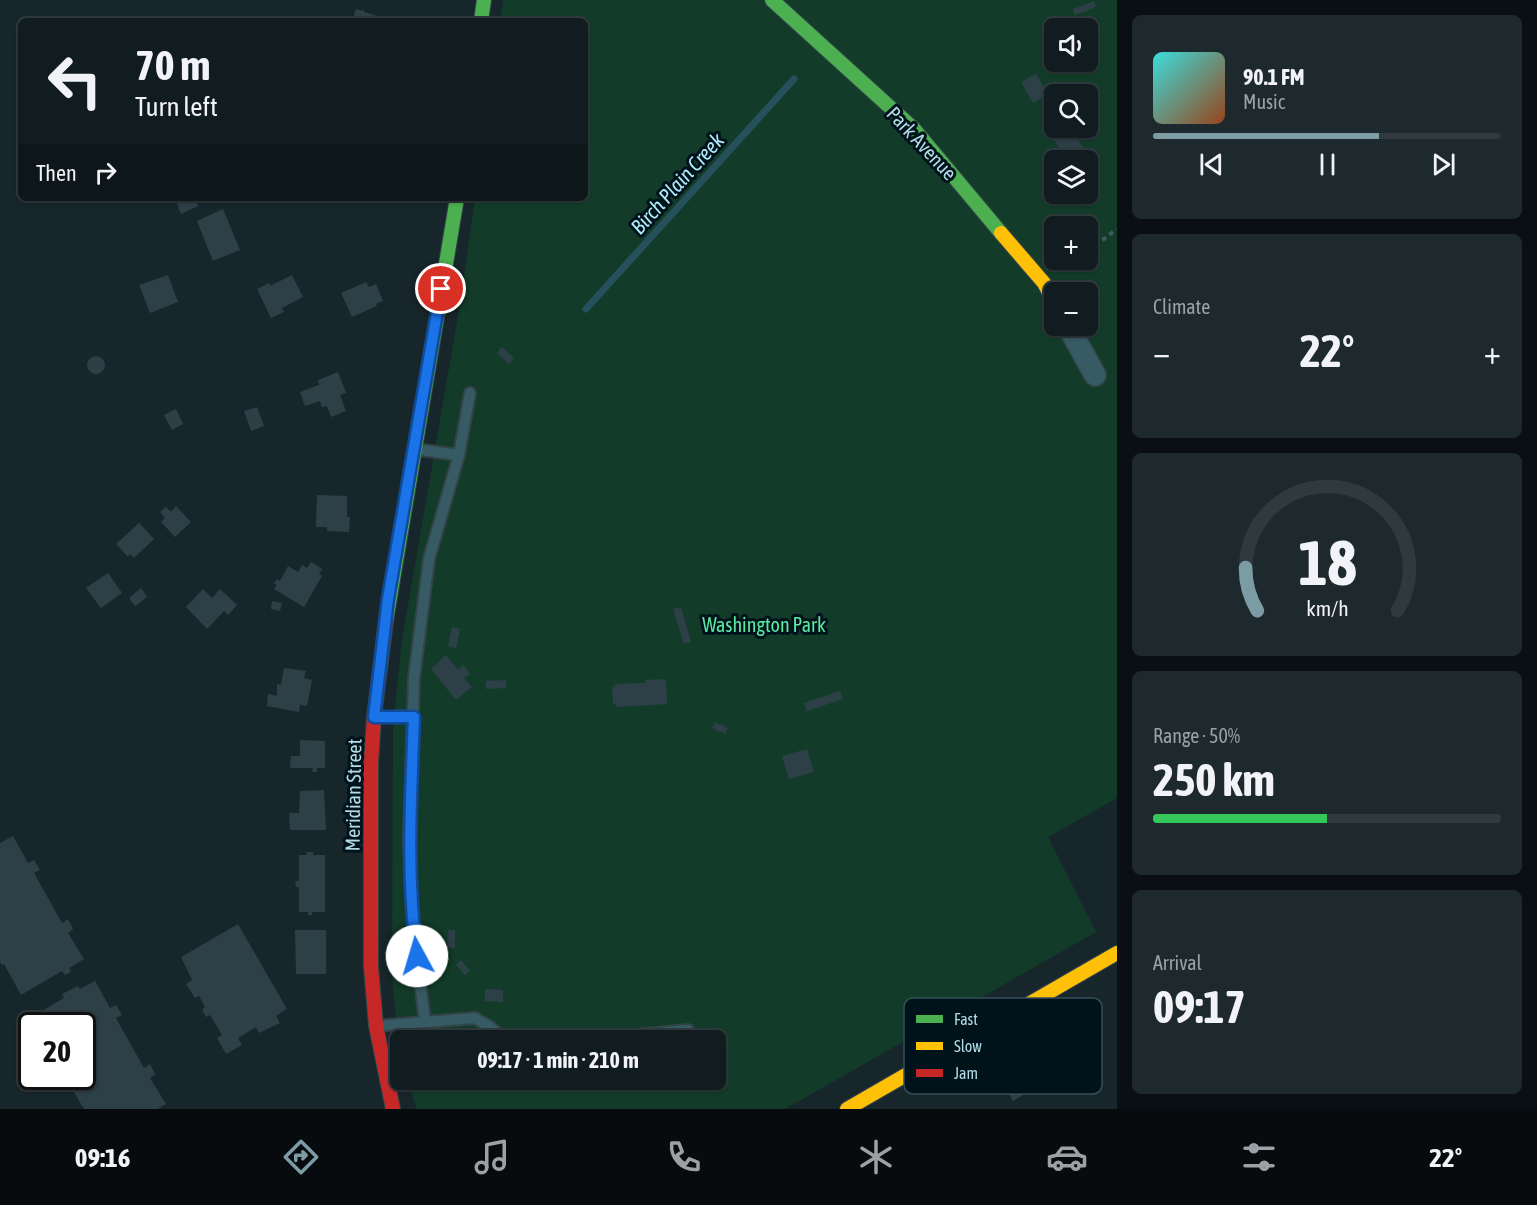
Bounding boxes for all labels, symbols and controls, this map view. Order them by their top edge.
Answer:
map controls [1044,18,1098,336]
button: sound [1044,18,1098,72]
text: 70 m [135,41,210,89]
icon: left [36,42,114,120]
text: 90.1 FM [1243,64,1305,90]
button: search [1044,84,1098,138]
text: Music [1243,90,1285,113]
text: Turn left [135,91,218,122]
street label: Park Avenue [882,102,962,184]
water label: Birch Plain Creek [625,127,729,238]
icon: previous [1195,148,1228,181]
icon: pause [1311,148,1344,181]
icon: next [1427,148,1460,181]
button: layers [1044,150,1098,204]
icon: right [89,156,122,189]
text: Then [36,160,77,186]
button: + [1044,216,1098,270]
pin [415,263,466,314]
icon: arrive [424,272,457,305]
button: − [1044,282,1098,336]
text: Climate [1153,295,1210,318]
text: 22° [1300,325,1354,377]
text: − [1153,333,1170,371]
text: + [1484,333,1501,371]
text: 18 [1298,528,1356,599]
text: km/h [1306,597,1348,622]
park label: Washington Park [702,613,826,636]
text: Range · 50% [1153,724,1240,747]
street label: Meridian Street [341,738,365,852]
text: 250 km [1153,754,1275,806]
position arrow [385,924,449,988]
text: Arrival [1153,951,1202,974]
text: 09:17 [1153,981,1246,1033]
legend [904,998,1102,1094]
text: Fast [954,1010,978,1028]
speed limit sign: 20 [18,1012,96,1090]
text: Slow [954,1037,982,1055]
text: 09:17 · 1 min · 210 m [477,1047,639,1073]
text: Jam [954,1064,978,1082]
icon: directions [280,1136,322,1178]
icon: music [471,1136,513,1178]
icon: phone [663,1136,705,1178]
icon: climate [855,1136,897,1178]
icon: car [1046,1136,1088,1178]
icon: filters [1238,1136,1280,1178]
text: 09:16 [75,1142,130,1173]
text: 22° [1429,1142,1462,1173]

